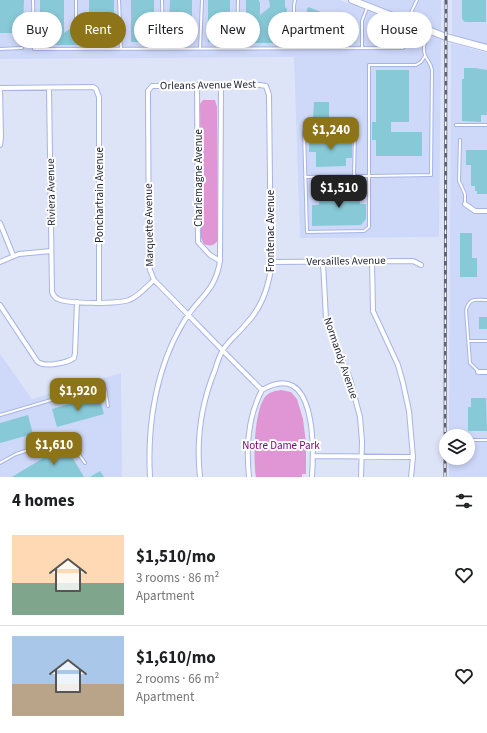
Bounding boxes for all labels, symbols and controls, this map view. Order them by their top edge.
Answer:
chip: Buy [12,12,62,48]
chip: Rent [70,12,126,48]
chip: Filters [134,12,198,48]
chip: New [206,12,260,48]
chip: Apartment [268,12,359,48]
chip: House [367,12,432,48]
street label: Orleans Avenue West [160,77,256,93]
pin: $1,240 [298,117,364,151]
text: $1,240 [312,121,350,139]
street label: Charlemagne Avenue [191,129,206,227]
street label: Ponchartrain Avenue [92,146,107,243]
street label: Riviera Avenue [43,158,59,226]
pin: $1,510 [306,175,372,209]
text: $1,510 [320,179,358,197]
street label: Marquette Avenue [141,183,157,267]
street label: Frontenac Avenue [263,189,278,272]
street label: Versailles Avenue [306,253,386,269]
street label: Normandy Avenue [320,315,362,401]
pin: $1,920 [45,378,111,412]
text: $1,920 [59,382,97,400]
map controls [439,429,475,465]
button: layers [439,429,475,465]
pin: $1,610 [21,432,87,466]
text: $1,610 [35,436,73,454]
park label: Notre Dame Park [242,438,320,453]
text: 4 homes [12,489,74,513]
icon: filters [453,490,475,512]
text: $1,510/mo [136,545,216,569]
icon: home [44,551,92,599]
icon: heart [453,564,475,586]
text: 3 rooms · 86 m² [136,569,219,587]
text: Apartment [136,587,194,605]
text: $1,610/mo [136,646,216,670]
icon: home [44,652,92,700]
icon: heart [453,665,475,687]
text: 2 rooms · 66 m² [136,670,219,688]
text: Apartment [136,688,194,706]

